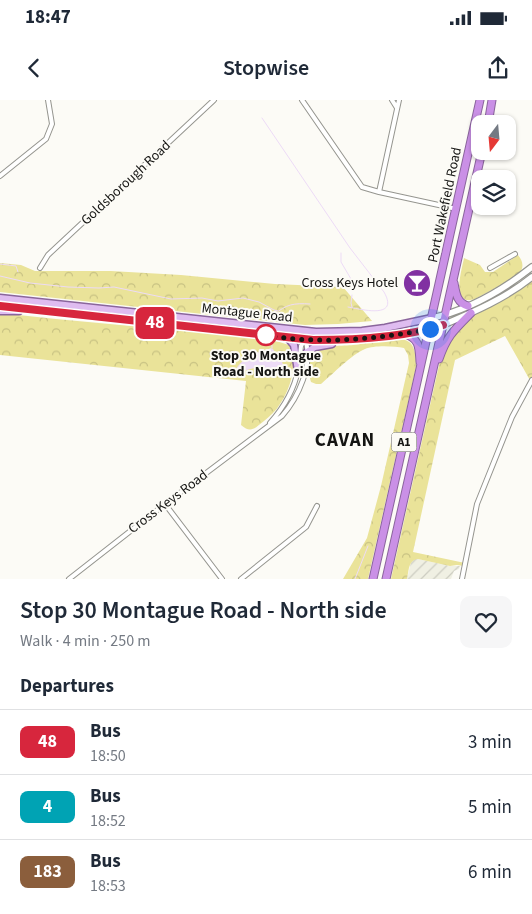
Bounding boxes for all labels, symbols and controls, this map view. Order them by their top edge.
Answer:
text: 18:47 [25,4,71,31]
text: Stopwise [223,52,309,84]
icon: back [20,54,48,82]
icon: share [484,54,512,82]
north arrow [471,115,516,160]
map controls [471,115,516,215]
street label: Goldsborough Road [77,136,175,230]
street label: Port Wakefield Road [423,145,467,265]
button: layers [471,170,516,215]
bar icon: Cross Keys Hotel [402,268,432,298]
place label: Cross Keys Hotel [301,273,398,293]
street label: Montague Road [201,298,293,328]
line badge: 48 [132,307,178,339]
text: 48 [145,310,165,335]
your location [418,317,443,342]
marker: Stop 30 Montague Road - North side [255,324,277,346]
place label: Stop 30 Montague Road - North side [211,346,321,382]
district label: CAVAN [315,427,375,454]
road number: A1 [392,432,416,452]
street label: Cross Keys Road [124,465,212,539]
text: Stop 30 Montague Road - North side [20,593,387,628]
button: heart [460,596,512,648]
text: Walk · 4 min · 250 m [20,630,151,652]
text: Departures [20,673,114,700]
text: Bus [90,718,121,745]
text: 48 [38,729,57,754]
text: 3 min [468,729,512,756]
text: 18:50 [90,745,126,767]
text: Bus [90,783,121,810]
text: 4 [43,794,52,819]
text: 5 min [468,794,512,821]
text: 18:52 [90,810,126,832]
text: Bus [90,848,121,875]
text: 183 [33,859,62,884]
text: 6 min [468,859,512,886]
text: 18:53 [90,875,126,897]

